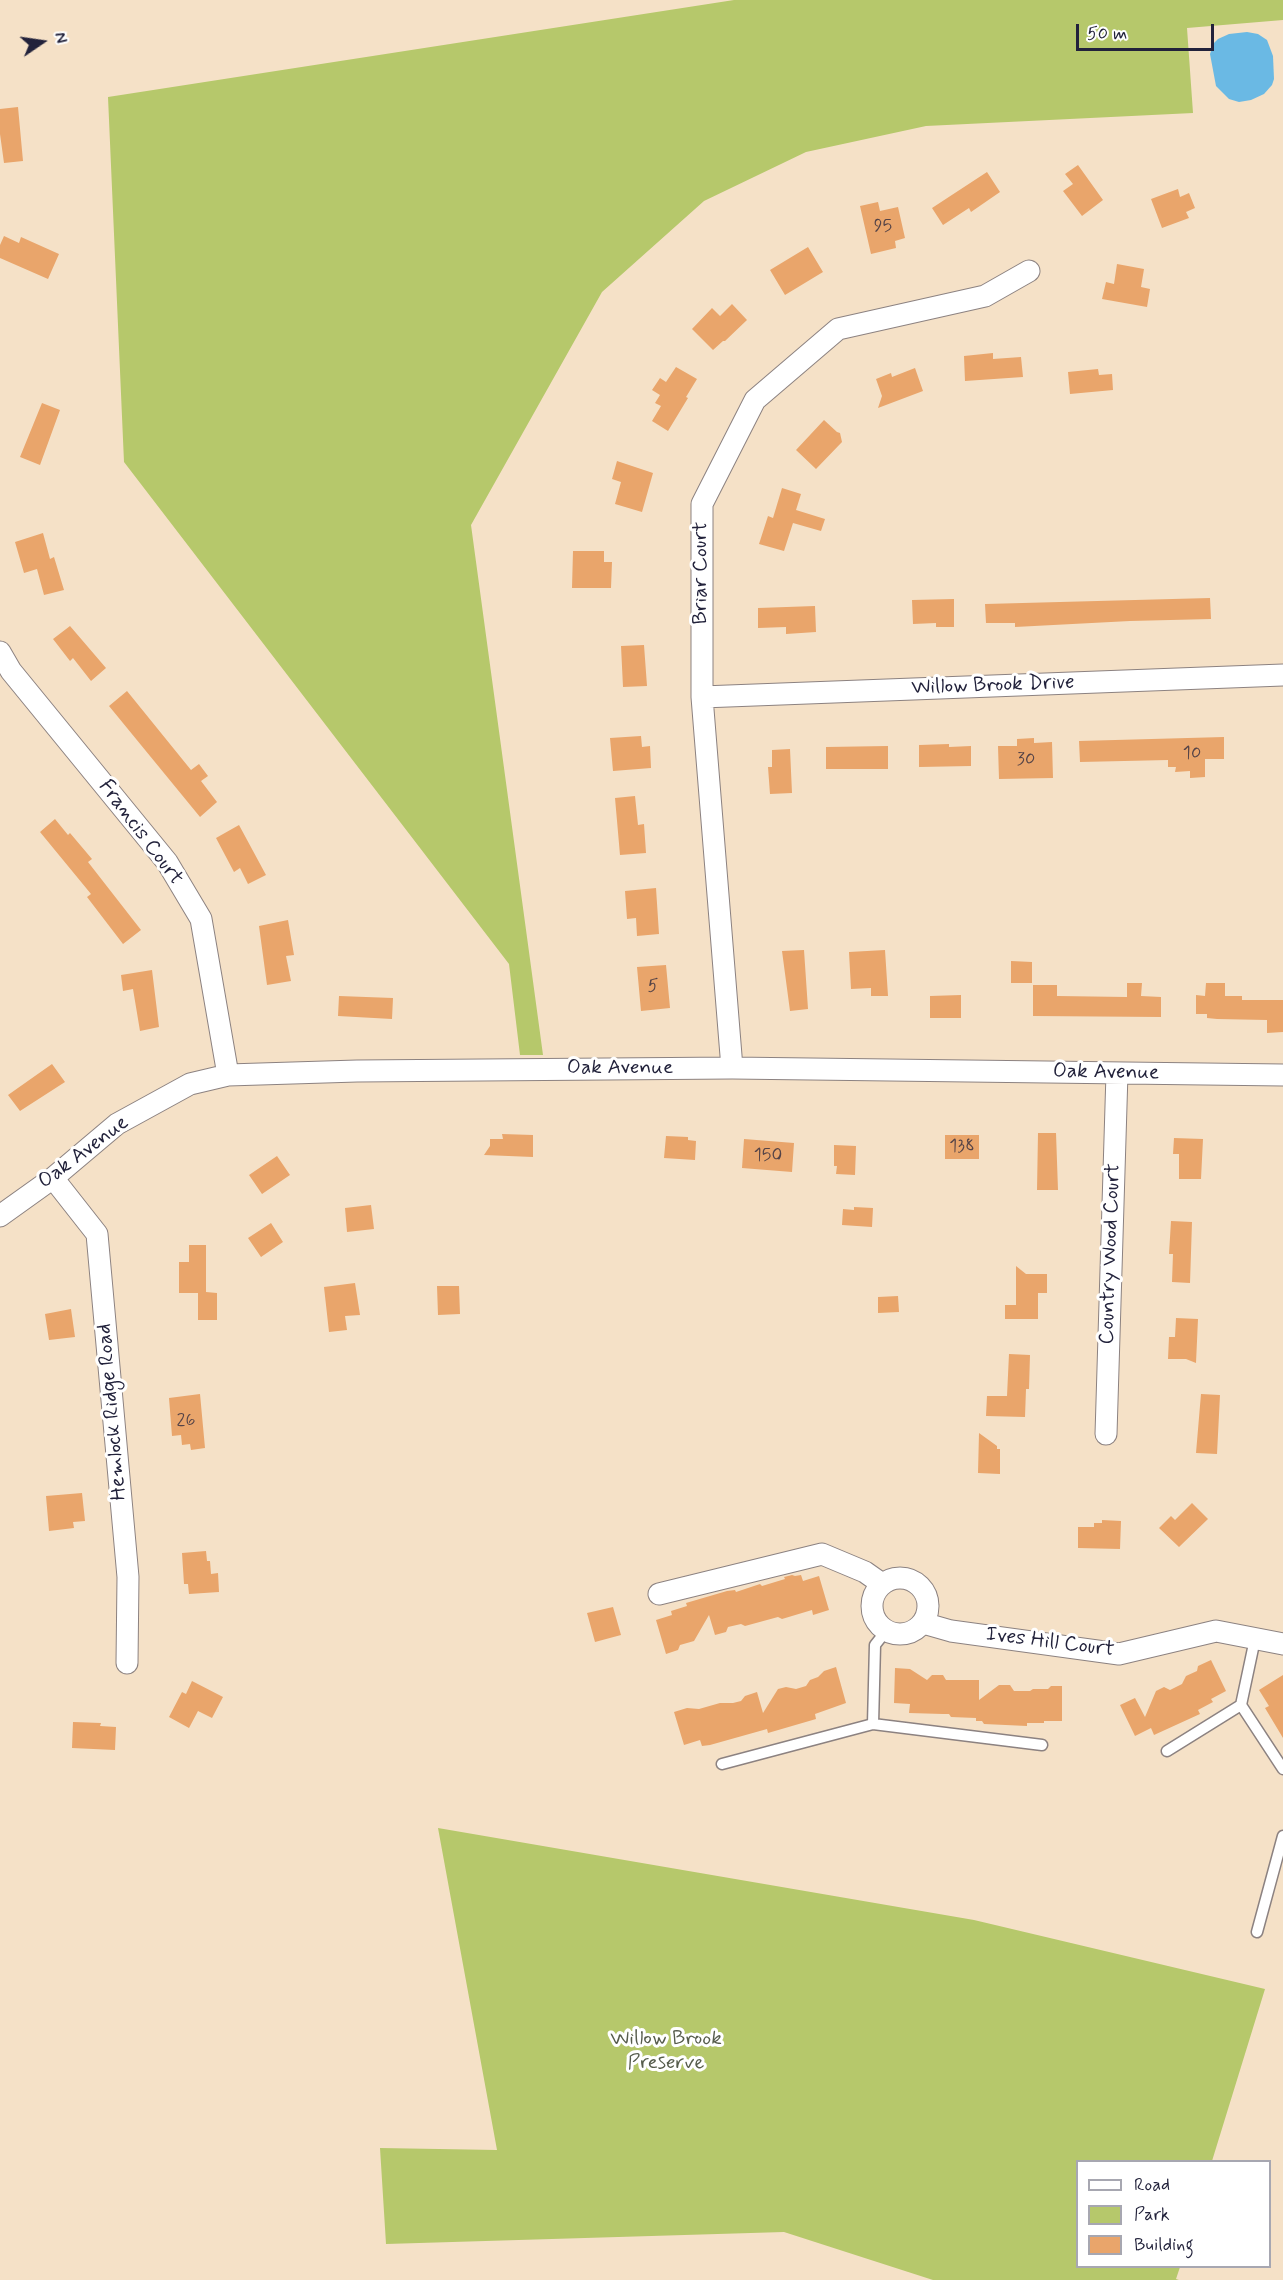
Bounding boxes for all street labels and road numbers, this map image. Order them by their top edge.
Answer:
street label: Briar Court [689,522,715,624]
street label: Willow Brook Drive [911,671,1075,701]
street label: Francis Court [92,775,188,891]
street label: Oak Avenue [567,1056,673,1082]
street label: Oak Avenue [1053,1059,1159,1087]
street label: Oak Avenue [34,1111,134,1195]
street label: Country Wood Court [1095,1163,1127,1345]
street label: Hemlock Ridge Road [93,1322,133,1502]
street label: Ives Hill Court [984,1623,1116,1663]

